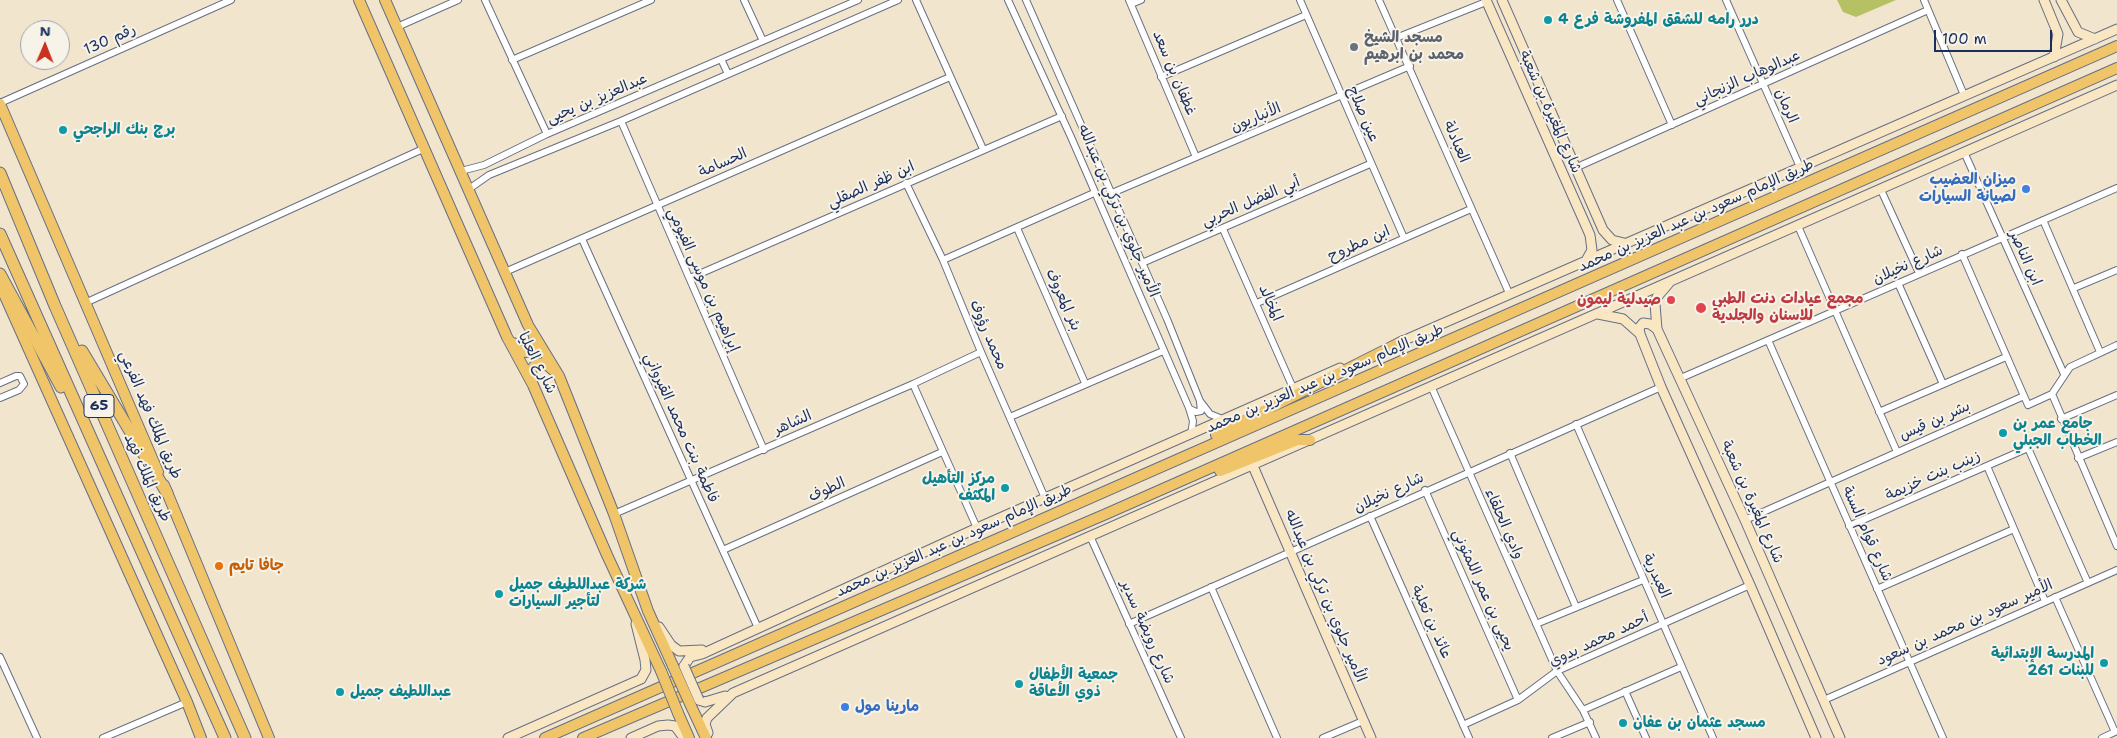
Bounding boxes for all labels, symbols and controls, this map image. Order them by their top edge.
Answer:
place label: درر رامه للشقق المفروشة فرع 4 [1558,11,1759,29]
marker: درر رامه للشقق المفروشة فرع 4 [1542,14,1554,26]
north arrow [20,20,70,70]
scale bar [1937,20,2054,52]
street label: رقم 130 [81,21,139,59]
text: N [40,22,51,40]
street label: غطفان بن سعد [1148,28,1200,118]
place label: مسجد الشيخ محمد بن ابرهيم [1364,29,1464,64]
text: 100 m [1942,29,1987,49]
marker: مسجد الشيخ محمد بن ابرهيم [1348,41,1360,53]
street label: عبدالوهاب الزنجاني [1691,46,1803,110]
street label: شارع المغيرة بن شعبة [1515,48,1585,176]
street label: عبدالعزيز بن يحيى [544,70,650,128]
street label: عين صلاح [1343,83,1383,145]
street label: الرمان [1770,86,1802,126]
street label: الأنباريون [1228,99,1284,137]
street label: العبادلة [1439,118,1473,166]
place label: برج بنك الراجحي [73,121,175,139]
street label: الأمير جلوي بن تركي بن عبدالله [1073,122,1163,300]
marker: برج بنك الراجحي [57,124,69,136]
street label: الحسامة [696,144,750,182]
street label: طريق الإمام سعود بن عبد العزيز بن محمد [1575,156,1817,276]
street label: ابن ظفر الصقلي [825,158,917,212]
place label: ميزان العضيب لصيانة السيارات [1919,171,2016,206]
street label: أبي الفضل الحربي [1199,173,1303,231]
marker: ميزان العضيب لصيانة السيارات [2020,183,2032,195]
street label: إبراهيم بن موسى الفيومي [663,205,743,355]
street label: ابن مطروح [1325,222,1393,266]
street label: ابن الناصر [2005,228,2045,288]
street label: شارع نخيلان [1870,241,1946,289]
street label: بئر المعروف [1041,266,1085,334]
street label: المخالد [1254,282,1286,324]
place label: مجمع عيادات دنت الطبي للاسنان والجلدية [1712,290,1863,325]
place label: صيدلية ليمون [1577,291,1661,309]
marker: صيدلية ليمون [1665,294,1677,306]
street label: محمد رؤوف [965,297,1011,373]
marker: مجمع عيادات دنت الطبي للاسنان والجلدية [1694,301,1708,315]
street label: طريق الإمام سعود بن عبد العزيز بن محمد [1203,321,1447,437]
street label: شارع العليا [514,329,560,397]
street label: طريق الملك فهد الفرعي [115,348,185,482]
street label: فاطمة بنت محمد القيرواني [640,350,722,506]
road number: 65 [84,394,114,418]
street label: بشر بن قيس [1897,397,1973,445]
street label: الشاهر [771,407,815,439]
place label: جامع عمر بن الخطاب الجبلي [2013,415,2102,450]
marker: جامع عمر بن الخطاب الجبلي [1997,427,2009,439]
street label: طريق الملك فهد [120,431,174,525]
street label: شارع المغيرة بن شعبة [1717,438,1787,566]
street label: زينب بنت خزيمة [1883,447,1983,505]
street label: شارع نخيلان [1351,469,1427,517]
place label: مركز التأهيل المكثف [922,470,995,505]
street label: الطوف [806,474,848,506]
street label: طريق الإمام سعود بن عبد العزيز بن محمد [833,481,1075,601]
marker: مركز التأهيل المكثف [999,482,1011,494]
street label: شارع قوام السنة [1838,484,1896,584]
street label: وادي الحلقاء [1480,486,1528,562]
street label: الأمير جلوي بن تركي بن عبدالله [1280,507,1370,685]
street label: يحيى بن عمر اللمثوني [1448,526,1518,654]
street label: العبدرية [1638,551,1674,601]
place label: جافا تايم [229,557,284,575]
marker: جافا تايم [213,560,225,572]
place label: شركة عبداللطيف جميل لتأجير السيارات [509,576,646,611]
street label: الأمير سعود بن محمد بن سعود [1874,576,2056,670]
street label: شارع رويضة سدير [1116,577,1178,687]
street label: عائذ بن ثعلبة [1407,583,1455,661]
marker: شركة عبداللطيف جميل لتأجير السيارات [493,588,505,600]
street label: أحمد محمد بدوي [1546,609,1652,671]
place label: المدرسة الإبتدائية 261 للبنات [1991,645,2094,680]
marker: المدرسة الإبتدائية 261 للبنات [2098,657,2110,669]
place label: جمعية الأطفال ذوي الأعاقة [1029,666,1118,701]
marker: جمعية الأطفال ذوي الأعاقة [1013,678,1025,690]
place label: عبداللطيف جميل [350,683,451,701]
marker: عبداللطيف جميل [334,686,346,698]
place label: مارينا مول [855,698,919,716]
marker: مارينا مول [839,701,851,713]
place label: مسجد عثمان بن عفان [1633,714,1766,732]
marker: مسجد عثمان بن عفان [1617,717,1629,729]

